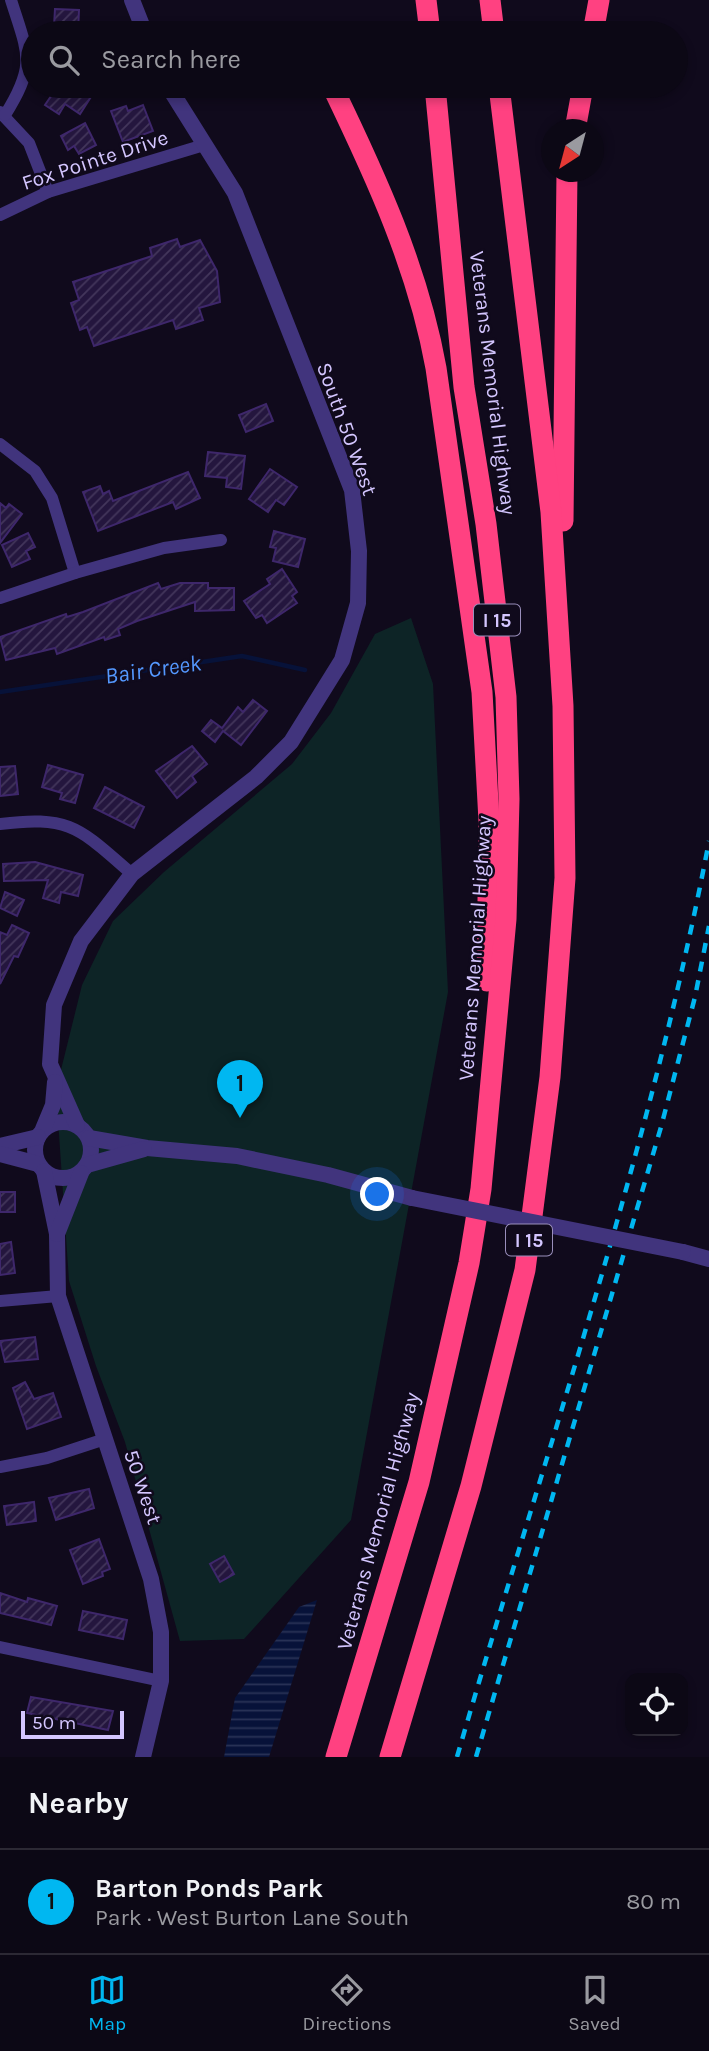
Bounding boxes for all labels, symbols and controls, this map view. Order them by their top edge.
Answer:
search box [21,21,688,98]
icon: search [45,41,83,79]
text: Search here [101,44,241,75]
north arrow [541,119,604,182]
street label: Fox Pointe Drive [19,125,171,195]
street label: Veterans Memorial Highway [465,250,521,517]
street label: South 50 West [312,359,382,499]
road number: I 15 [474,604,520,636]
water label: Bair Creek [103,649,203,690]
street label: Veterans Memorial Highway [454,814,496,1081]
pin: 1 [217,1060,263,1118]
your location [360,1177,394,1211]
road number: I 15 [506,1224,552,1256]
street label: Veterans Memorial Highway [332,1389,424,1652]
street label: 50 West [119,1447,167,1527]
map controls [625,1673,688,1736]
button: locate [625,1673,688,1736]
scale bar [21,1708,124,1740]
text: 50 m [32,1712,76,1734]
text: Nearby [28,1785,128,1821]
text: Barton Ponds Park [95,1873,323,1904]
text: 1 [47,1888,55,1915]
text: 80 m [626,1888,681,1915]
text: Park · West Burton Lane South [95,1904,409,1931]
tab: Map [88,1971,126,2035]
tab: Directions [303,1971,392,2035]
tab: Saved [568,1971,621,2035]

